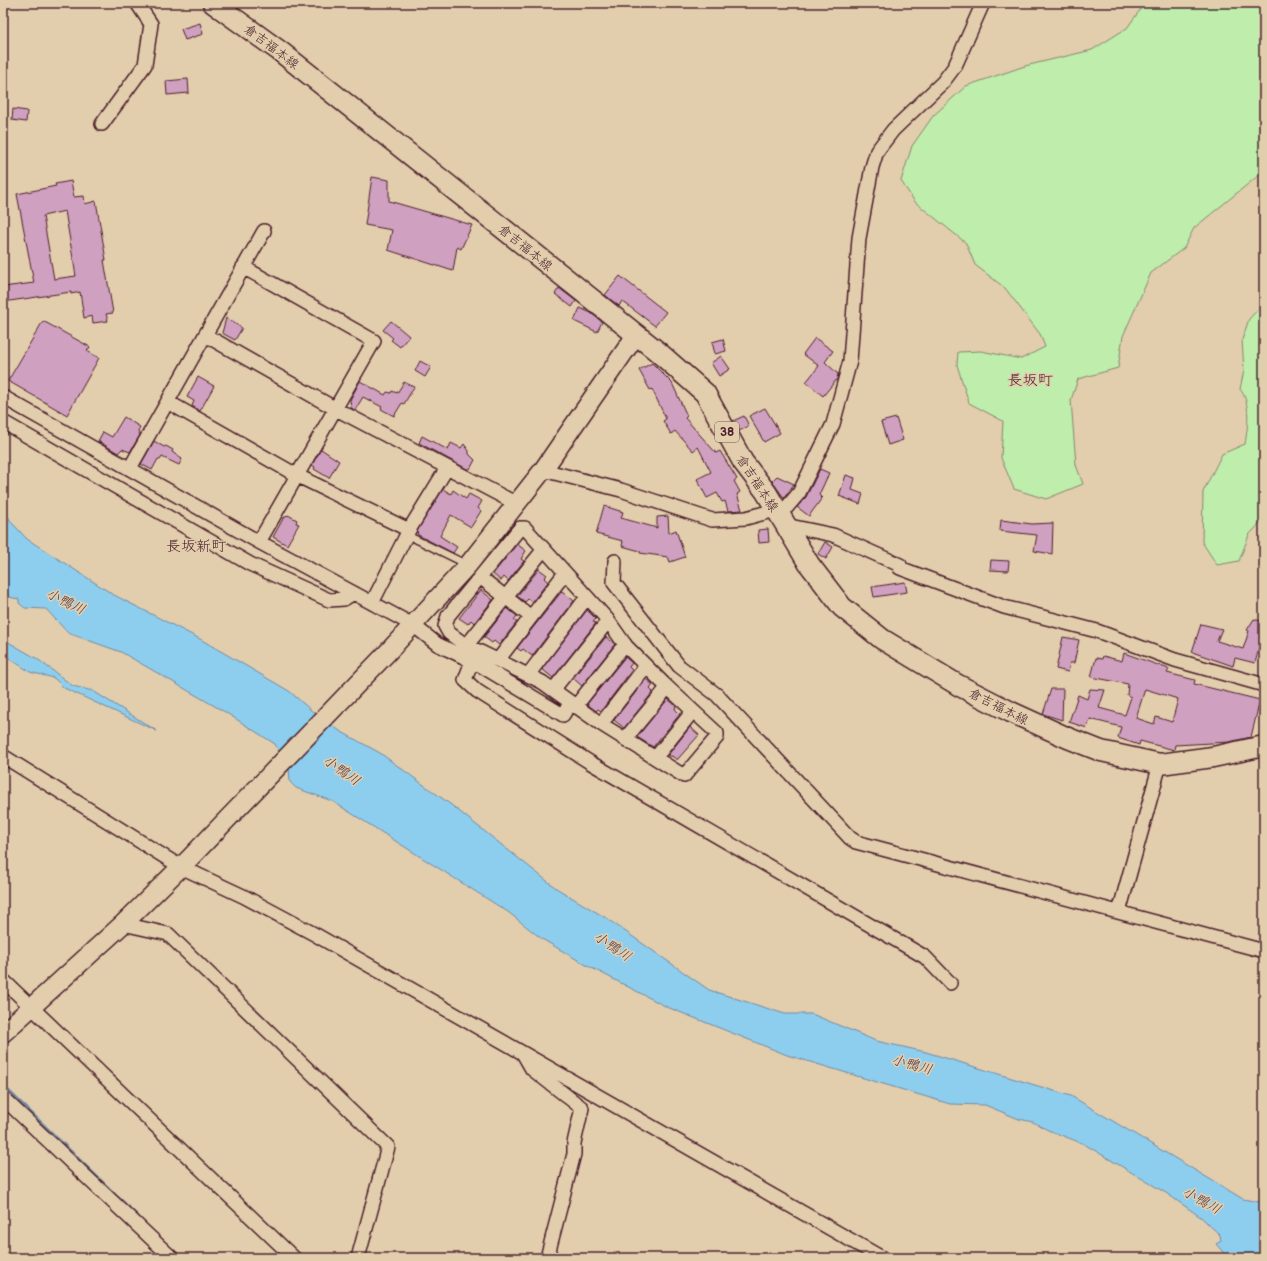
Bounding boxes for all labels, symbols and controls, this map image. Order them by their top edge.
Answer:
street label: 倉吉福本線 [241,21,303,73]
street label: 倉吉福本線 [495,221,556,275]
district label: 長坂町 [1007,371,1053,390]
road number: 38 [715,422,739,442]
street label: 倉吉福本線 [733,452,782,516]
district label: 長坂新町 [166,537,227,556]
water label: 小鴨川 [43,585,88,618]
street label: 倉吉福本線 [966,685,1032,729]
water label: 小鴨川 [320,751,364,789]
water label: 小鴨川 [591,928,635,965]
water label: 小鴨川 [889,1051,934,1078]
water label: 小鴨川 [1179,1183,1224,1218]

